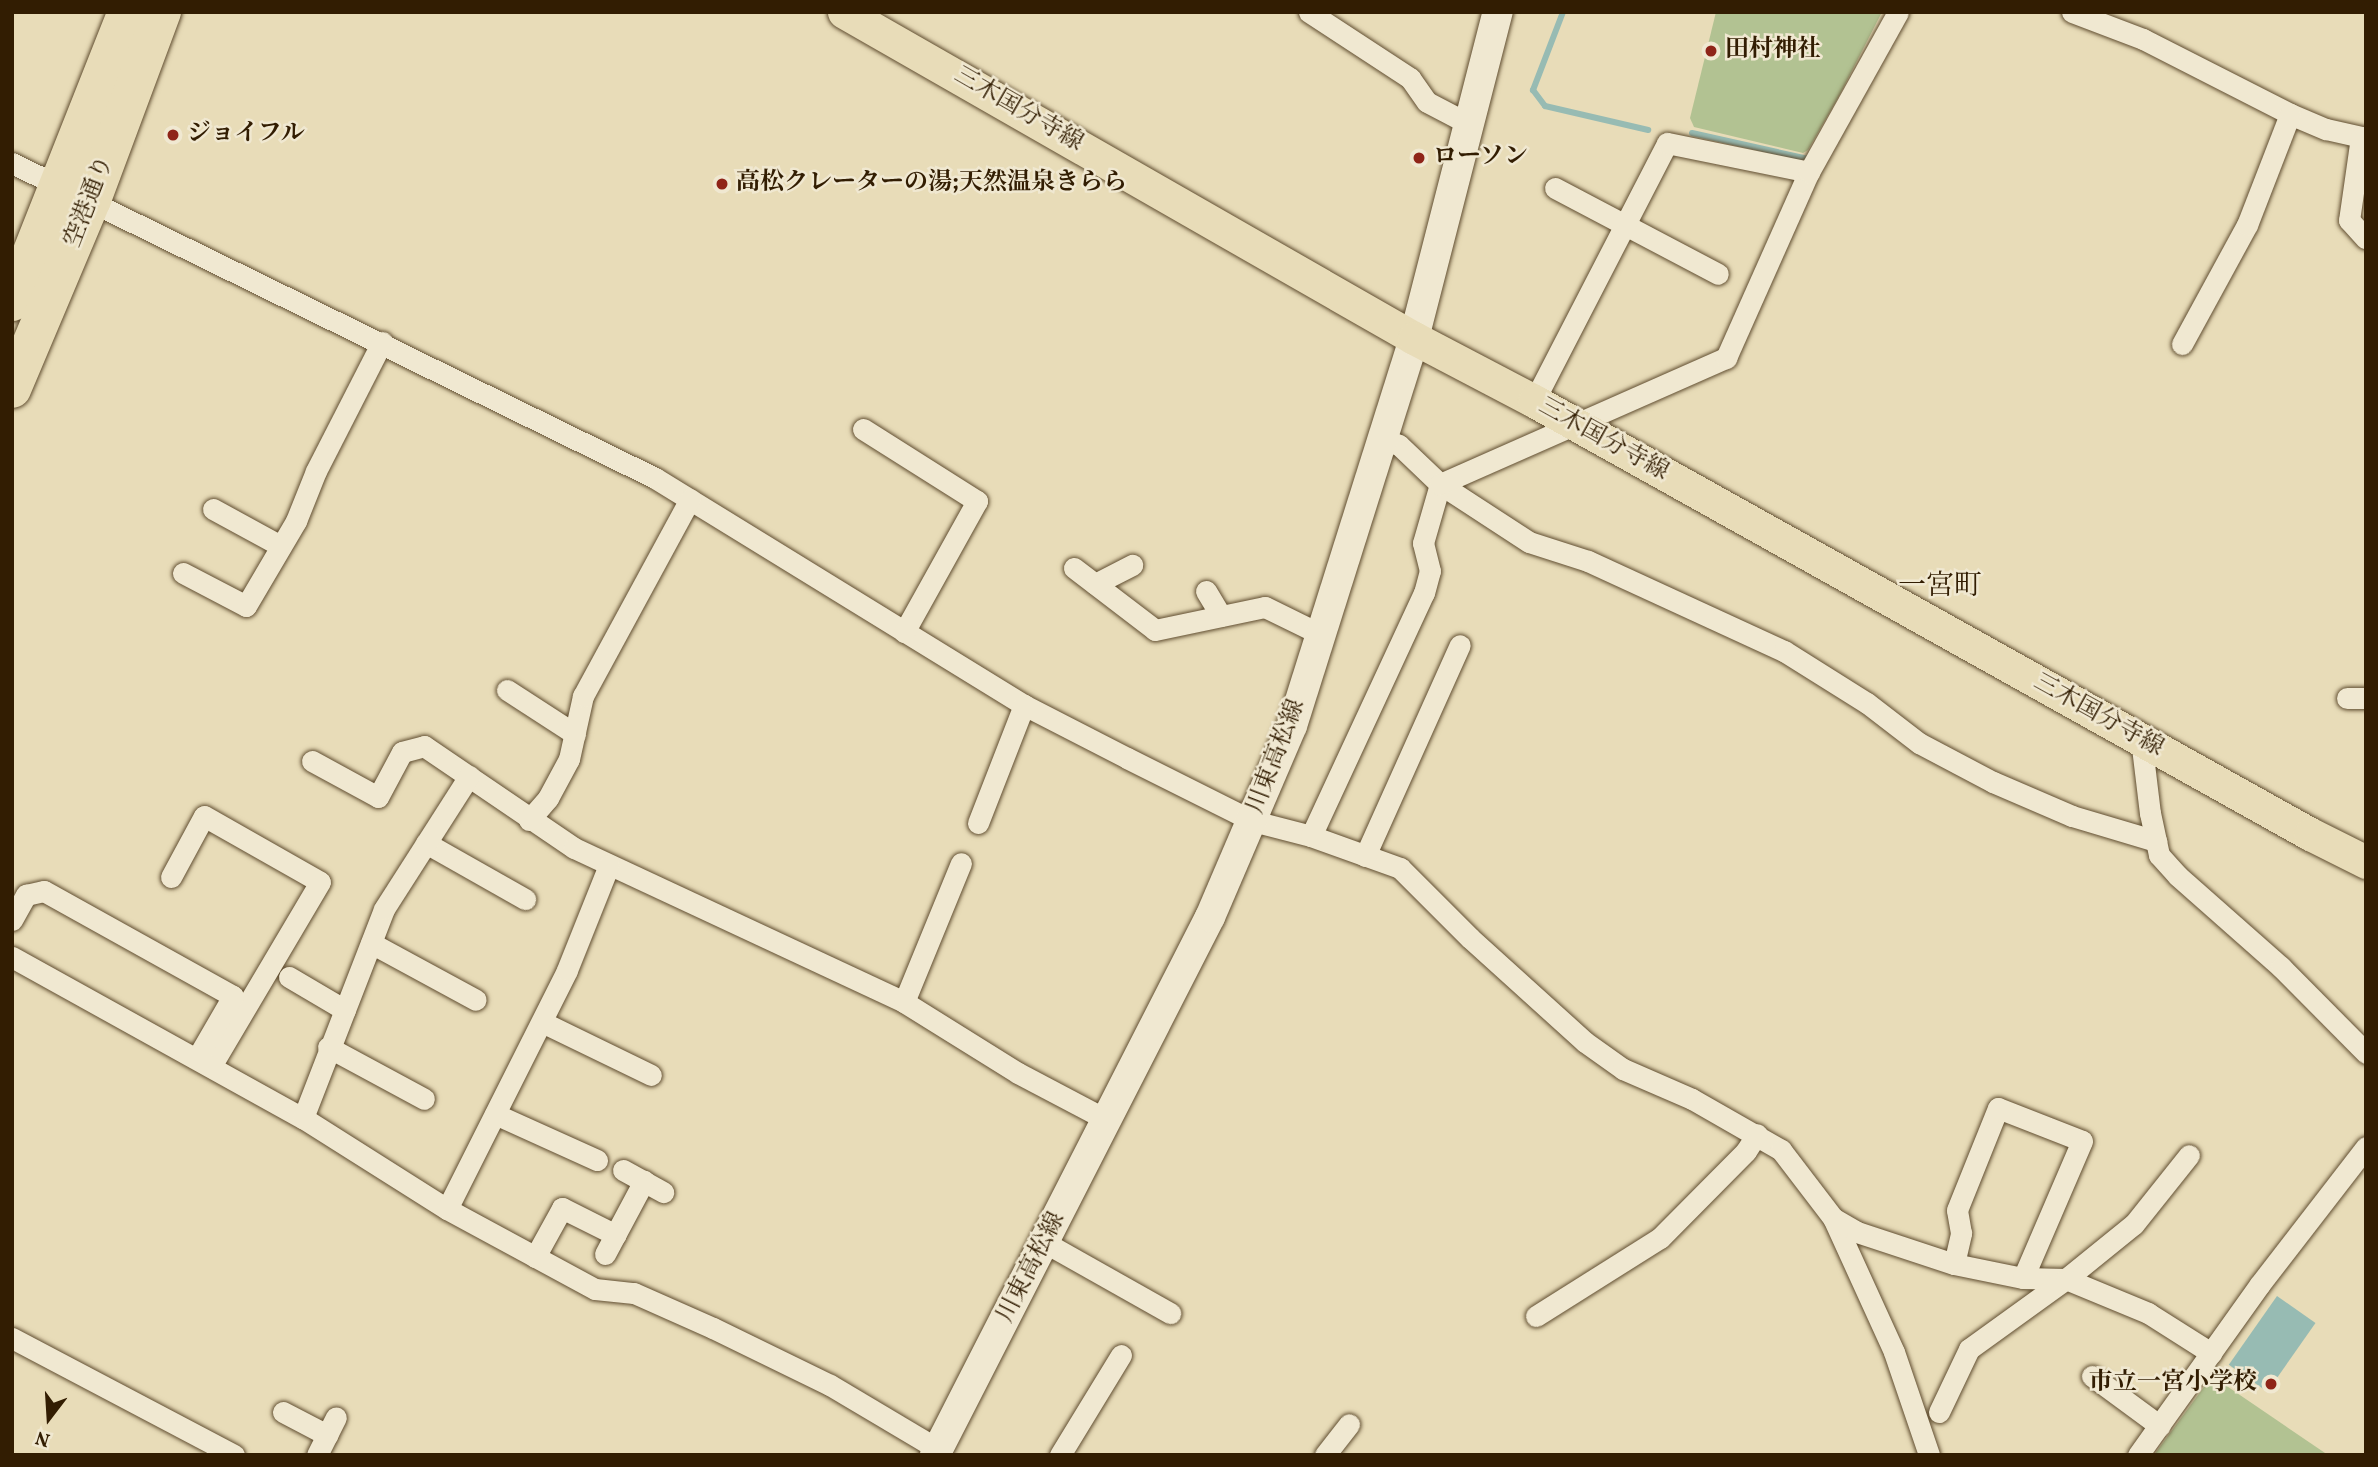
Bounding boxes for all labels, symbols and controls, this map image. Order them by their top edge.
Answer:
place label: 田村神社 [1725,37,1821,65]
marker: 田村神社 [1703,43,1719,59]
street label: 三木国分寺線 [948,62,1088,158]
place label: ジョイフル [187,121,307,149]
marker: ジョイフル [165,127,181,143]
place label: ローソン [1433,144,1529,172]
marker: ローソン [1411,150,1427,166]
street label: 空港通り [59,152,121,252]
place label: 高松クレーターの湯;天然温泉きらら [736,170,1127,198]
marker: 高松クレーターの湯;天然温泉きらら [714,176,730,192]
street label: 三木国分寺線 [1533,392,1673,488]
district label: 一宮町 [1898,570,1982,604]
street label: 三木国分寺線 [2028,668,2168,764]
street label: 川東高松線 [1242,696,1312,818]
street label: 川東高松線 [992,1208,1072,1328]
place label: 市立一宮小学校 [2089,1370,2257,1398]
marker: 市立一宮小学校 [2263,1376,2279,1392]
north arrow [14,1383,84,1453]
text: N [32,1424,53,1453]

